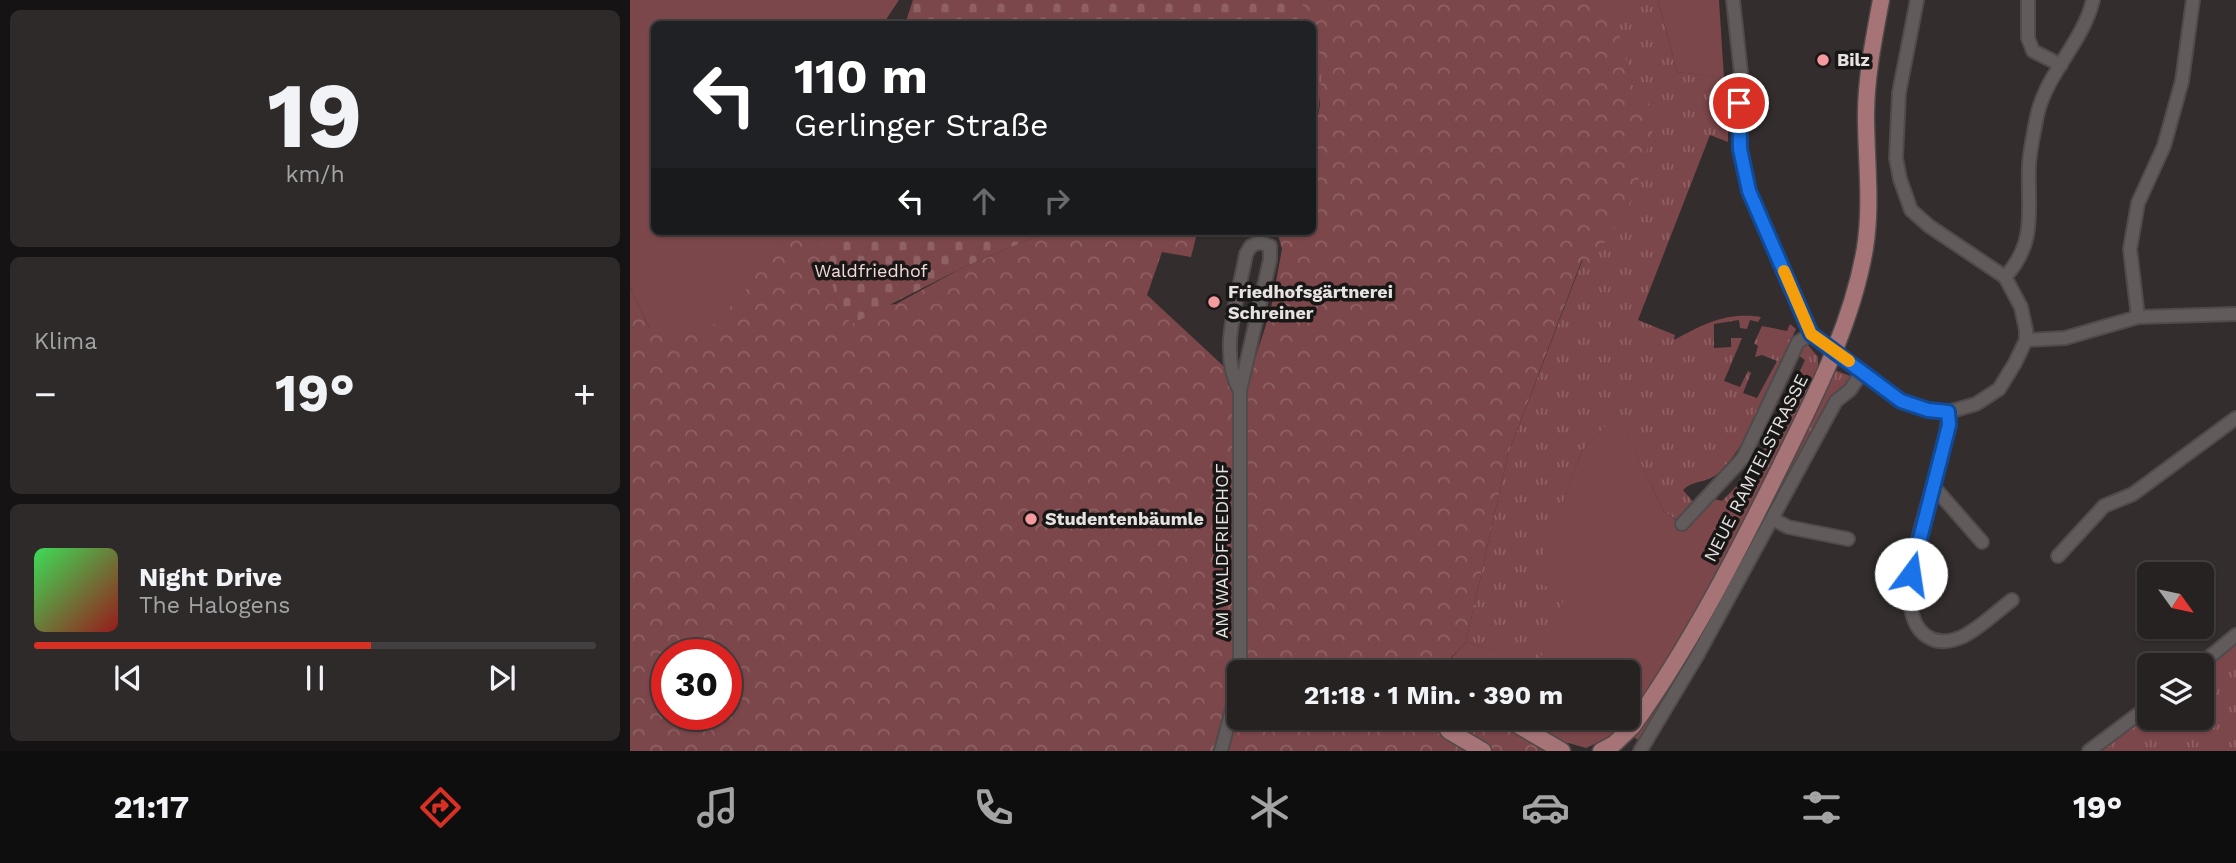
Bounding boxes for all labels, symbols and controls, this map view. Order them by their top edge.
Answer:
text: 110 m [794,47,928,105]
icon: left [679,49,770,140]
place label: Bilz [1837,49,1870,70]
marker: Bilz [1815,52,1831,68]
text: 19 [267,62,363,169]
pin [1709,73,1769,133]
icon: arrive [1720,84,1758,122]
text: Gerlinger Straße [794,106,1048,144]
text: km/h [285,161,345,188]
icon: left [892,182,930,220]
icon: ahead [965,182,1003,220]
icon: right [1038,182,1076,220]
park label: Waldfriedhof [814,260,928,281]
place label: Friedhofsgärtnerei Schreiner [1228,281,1393,323]
marker: Friedhofsgärtnerei Schreiner [1206,294,1222,310]
text: Klima [34,328,97,355]
text: 19° [275,363,355,424]
street label: NEUE RAMTELSTRASSE [1699,371,1812,565]
text: − [34,372,57,416]
text: + [573,372,596,416]
street label: AM WALDFRIEDHOF [1211,463,1232,639]
place label: Studentenbäumle [1045,508,1204,529]
marker: Studentenbäumle [1023,511,1039,527]
position arrow [1874,537,1948,611]
text: Night Drive [139,562,282,592]
north arrow [2137,562,2214,639]
map controls [2137,562,2214,730]
text: The Halogens [139,592,290,619]
speed limit sign: 30 [651,639,742,730]
button: layers [2137,653,2214,730]
icon: previous [109,659,147,697]
icon: pause [296,659,334,697]
icon: next [483,659,521,697]
text: 21:18 · 1 Min. · 390 m [1304,680,1563,710]
icon: directions [416,783,465,832]
icon: music [693,783,742,832]
icon: phone [969,783,1018,832]
icon: climate [1245,783,1294,832]
icon: car [1521,783,1570,832]
icon: filters [1797,783,1846,832]
text: 21:17 [114,788,189,826]
text: 19° [2073,788,2122,826]

